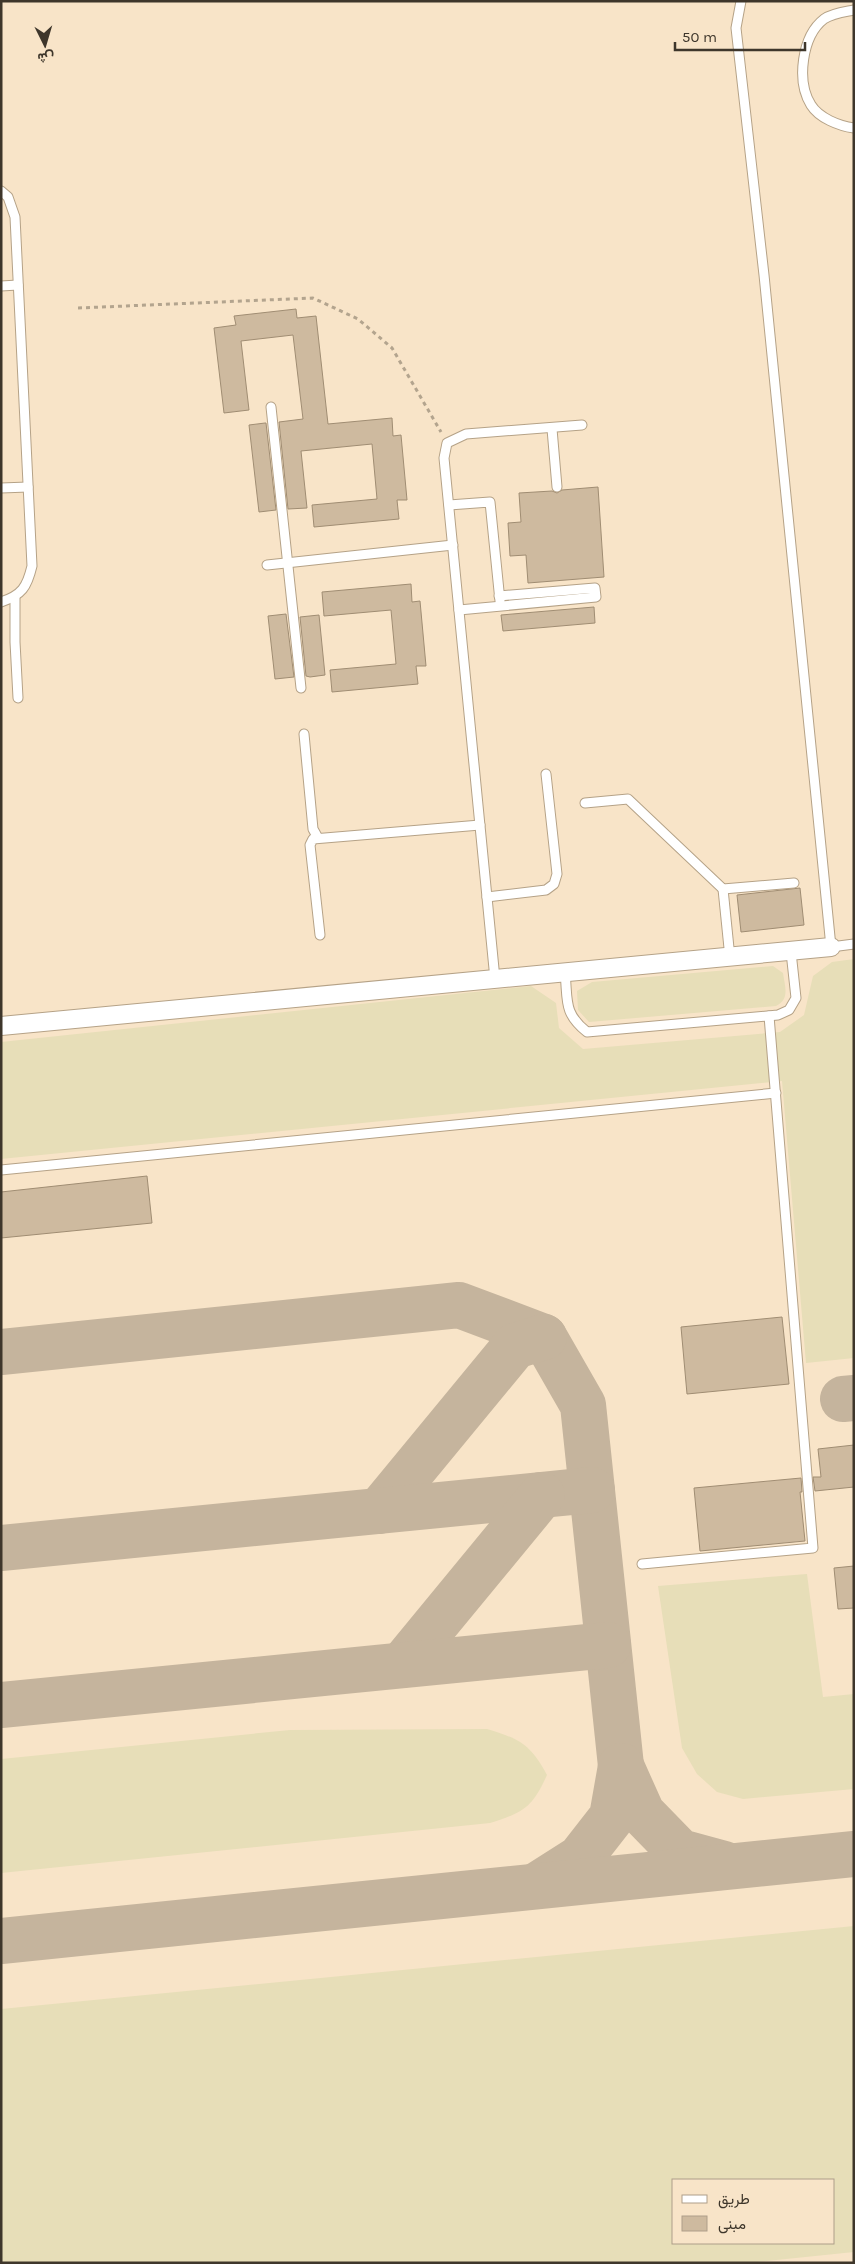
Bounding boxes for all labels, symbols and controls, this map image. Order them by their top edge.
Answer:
north arrow [20,20,70,70]
scale bar [675,20,805,52]
text: 50 m [682,28,717,46]
text: ش [37,48,55,67]
legend [672,2179,835,2244]
text: طريق [718,2190,750,2209]
text: مبنى [718,2215,746,2234]

